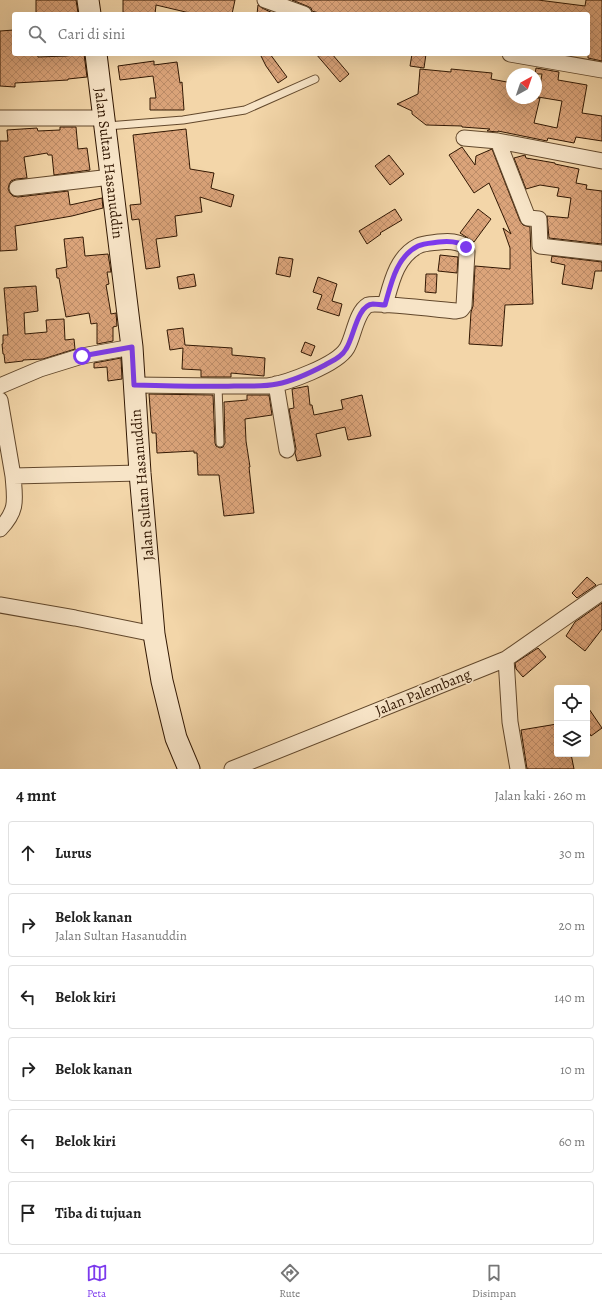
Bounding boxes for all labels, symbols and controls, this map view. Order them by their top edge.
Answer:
search box [12,12,590,56]
icon: search [26,23,48,45]
text: Cari di sini [58,24,125,44]
north arrow [506,68,542,104]
street label: Jalan Sultan Hasanuddin [90,86,128,240]
route end [457,238,475,256]
route start [73,347,91,365]
street label: Jalan Sultan Hasanuddin [125,408,159,562]
street label: Jalan Palembang [372,664,474,720]
map controls [554,685,590,757]
button: locate [554,685,590,721]
button: layers [554,721,590,757]
text: 4 mnt [16,784,56,807]
text: Jalan kaki · 260 m [495,787,586,804]
icon: ahead [17,842,39,864]
text: Lurus [55,843,92,863]
text: 30 m [559,845,585,862]
text: Belok kanan [55,907,132,927]
icon: right [17,914,39,936]
text: 20 m [559,917,585,934]
text: Jalan Sultan Hasanuddin [55,927,187,944]
icon: left [17,986,39,1008]
text: Belok kiri [55,987,116,1007]
text: 140 m [554,989,585,1006]
icon: right [17,1058,39,1080]
text: Belok kanan [55,1059,132,1079]
text: 10 m [560,1061,585,1078]
icon: left [17,1130,39,1152]
text: Belok kiri [55,1131,116,1151]
text: 60 m [559,1133,585,1150]
icon: arrive [17,1202,39,1224]
text: Tiba di tujuan [55,1203,141,1223]
tab: Peta [86,1262,108,1301]
tab: Rute [279,1262,301,1301]
tab: Disimpan [472,1262,516,1301]

